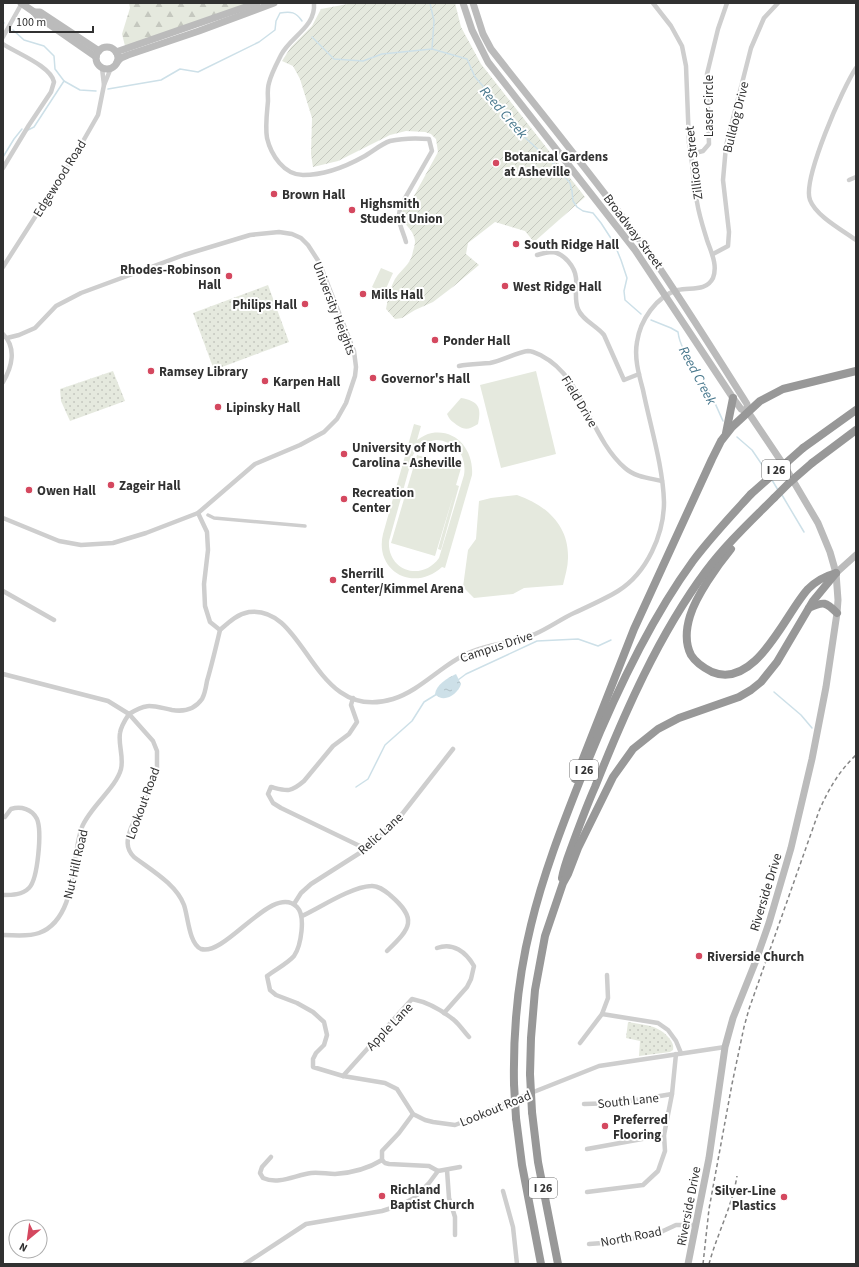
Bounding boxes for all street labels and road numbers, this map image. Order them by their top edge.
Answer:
street label: Laser Circle [700,75,718,137]
street label: Bulldog Drive [718,80,754,155]
street label: Zillicoa Street [680,124,707,201]
street label: Edgewood Road [29,136,91,221]
street label: Broadway Street [599,190,668,273]
street label: University Heights [308,259,360,358]
street label: Field Drive [557,372,602,431]
road number: I 26 [762,460,790,480]
street label: Campus Drive [458,627,535,667]
road number: I 26 [570,760,598,780]
street label: Lookout Road [122,765,164,842]
street label: Relic Lane [354,809,407,859]
street label: Nut Hill Road [59,827,93,901]
street label: Riverside Drive [746,851,786,933]
street label: Apple Lane [362,999,417,1055]
street label: Lookout Road [457,1086,534,1131]
street label: South Lane [597,1089,660,1113]
street label: Riverside Drive [672,1165,706,1247]
road number: I 26 [529,1178,557,1198]
street label: North Road [599,1222,663,1252]

